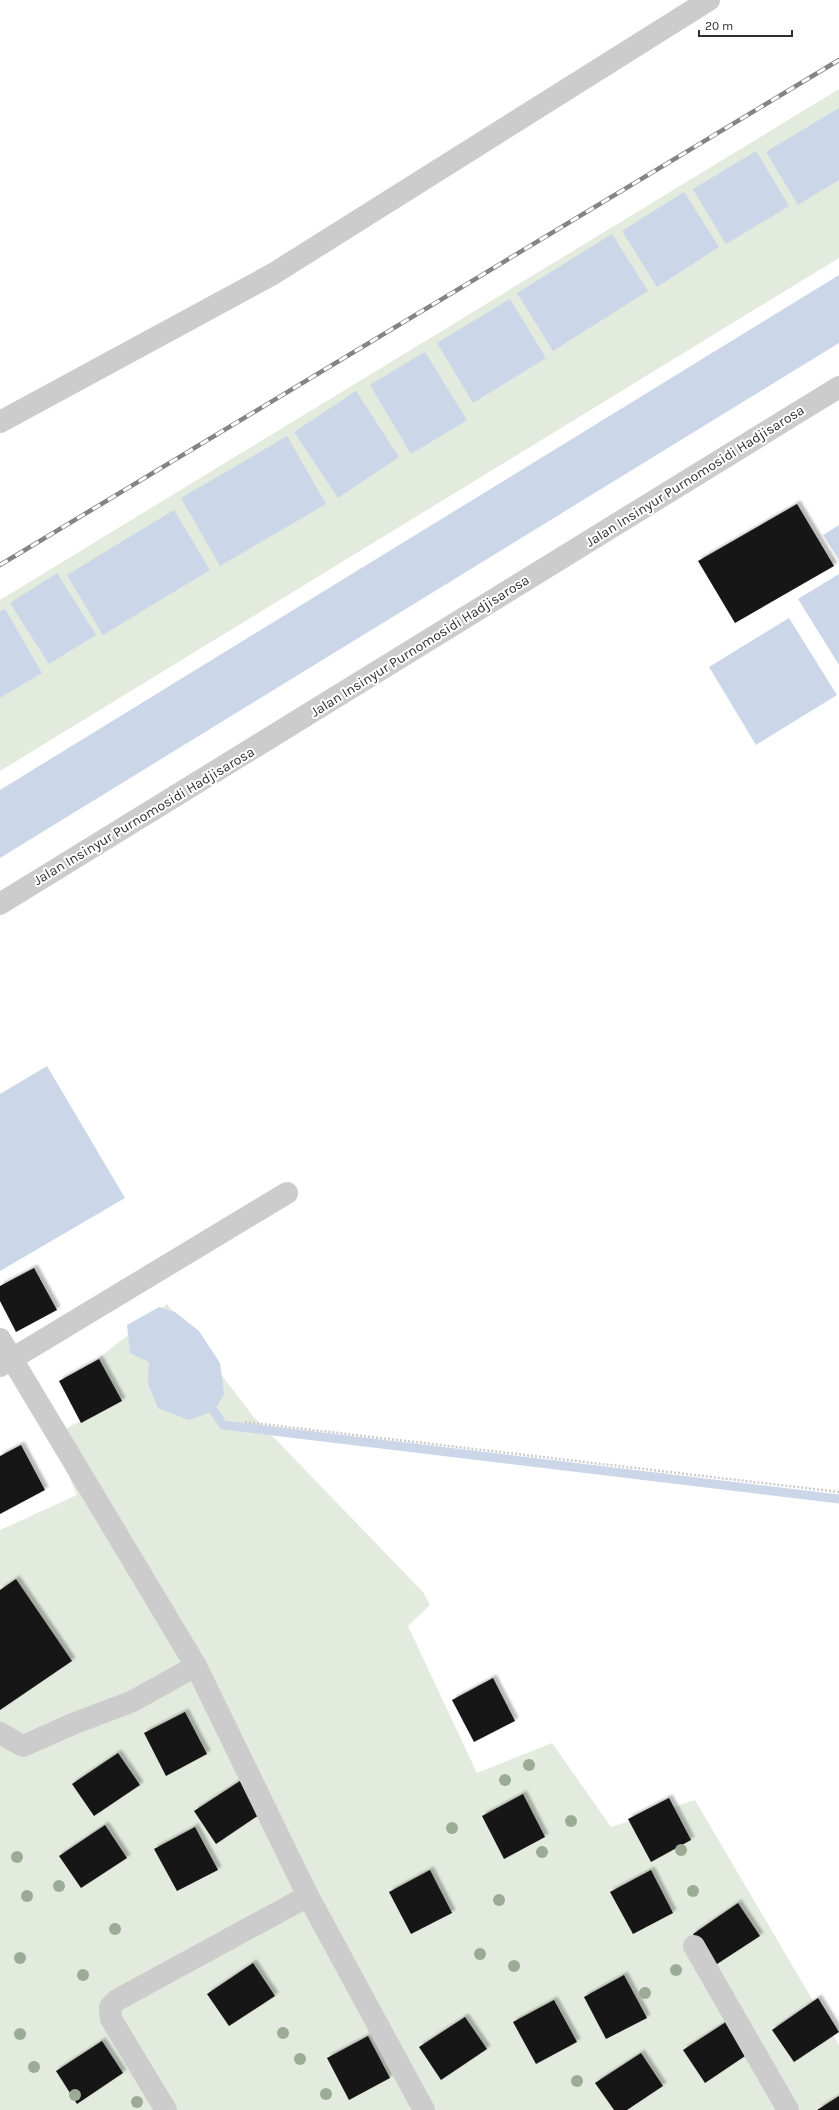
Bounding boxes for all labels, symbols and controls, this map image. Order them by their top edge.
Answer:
scale bar [699,12,792,38]
text: 20 m [705,19,733,33]
street label: Jalan Insinyur Purnomosidi Hadjisarosa [582,401,808,551]
street label: Jalan Insinyur Purnomosidi Hadjisarosa [307,571,533,721]
street label: Jalan Insinyur Purnomosidi Hadjisarosa [30,743,258,889]

